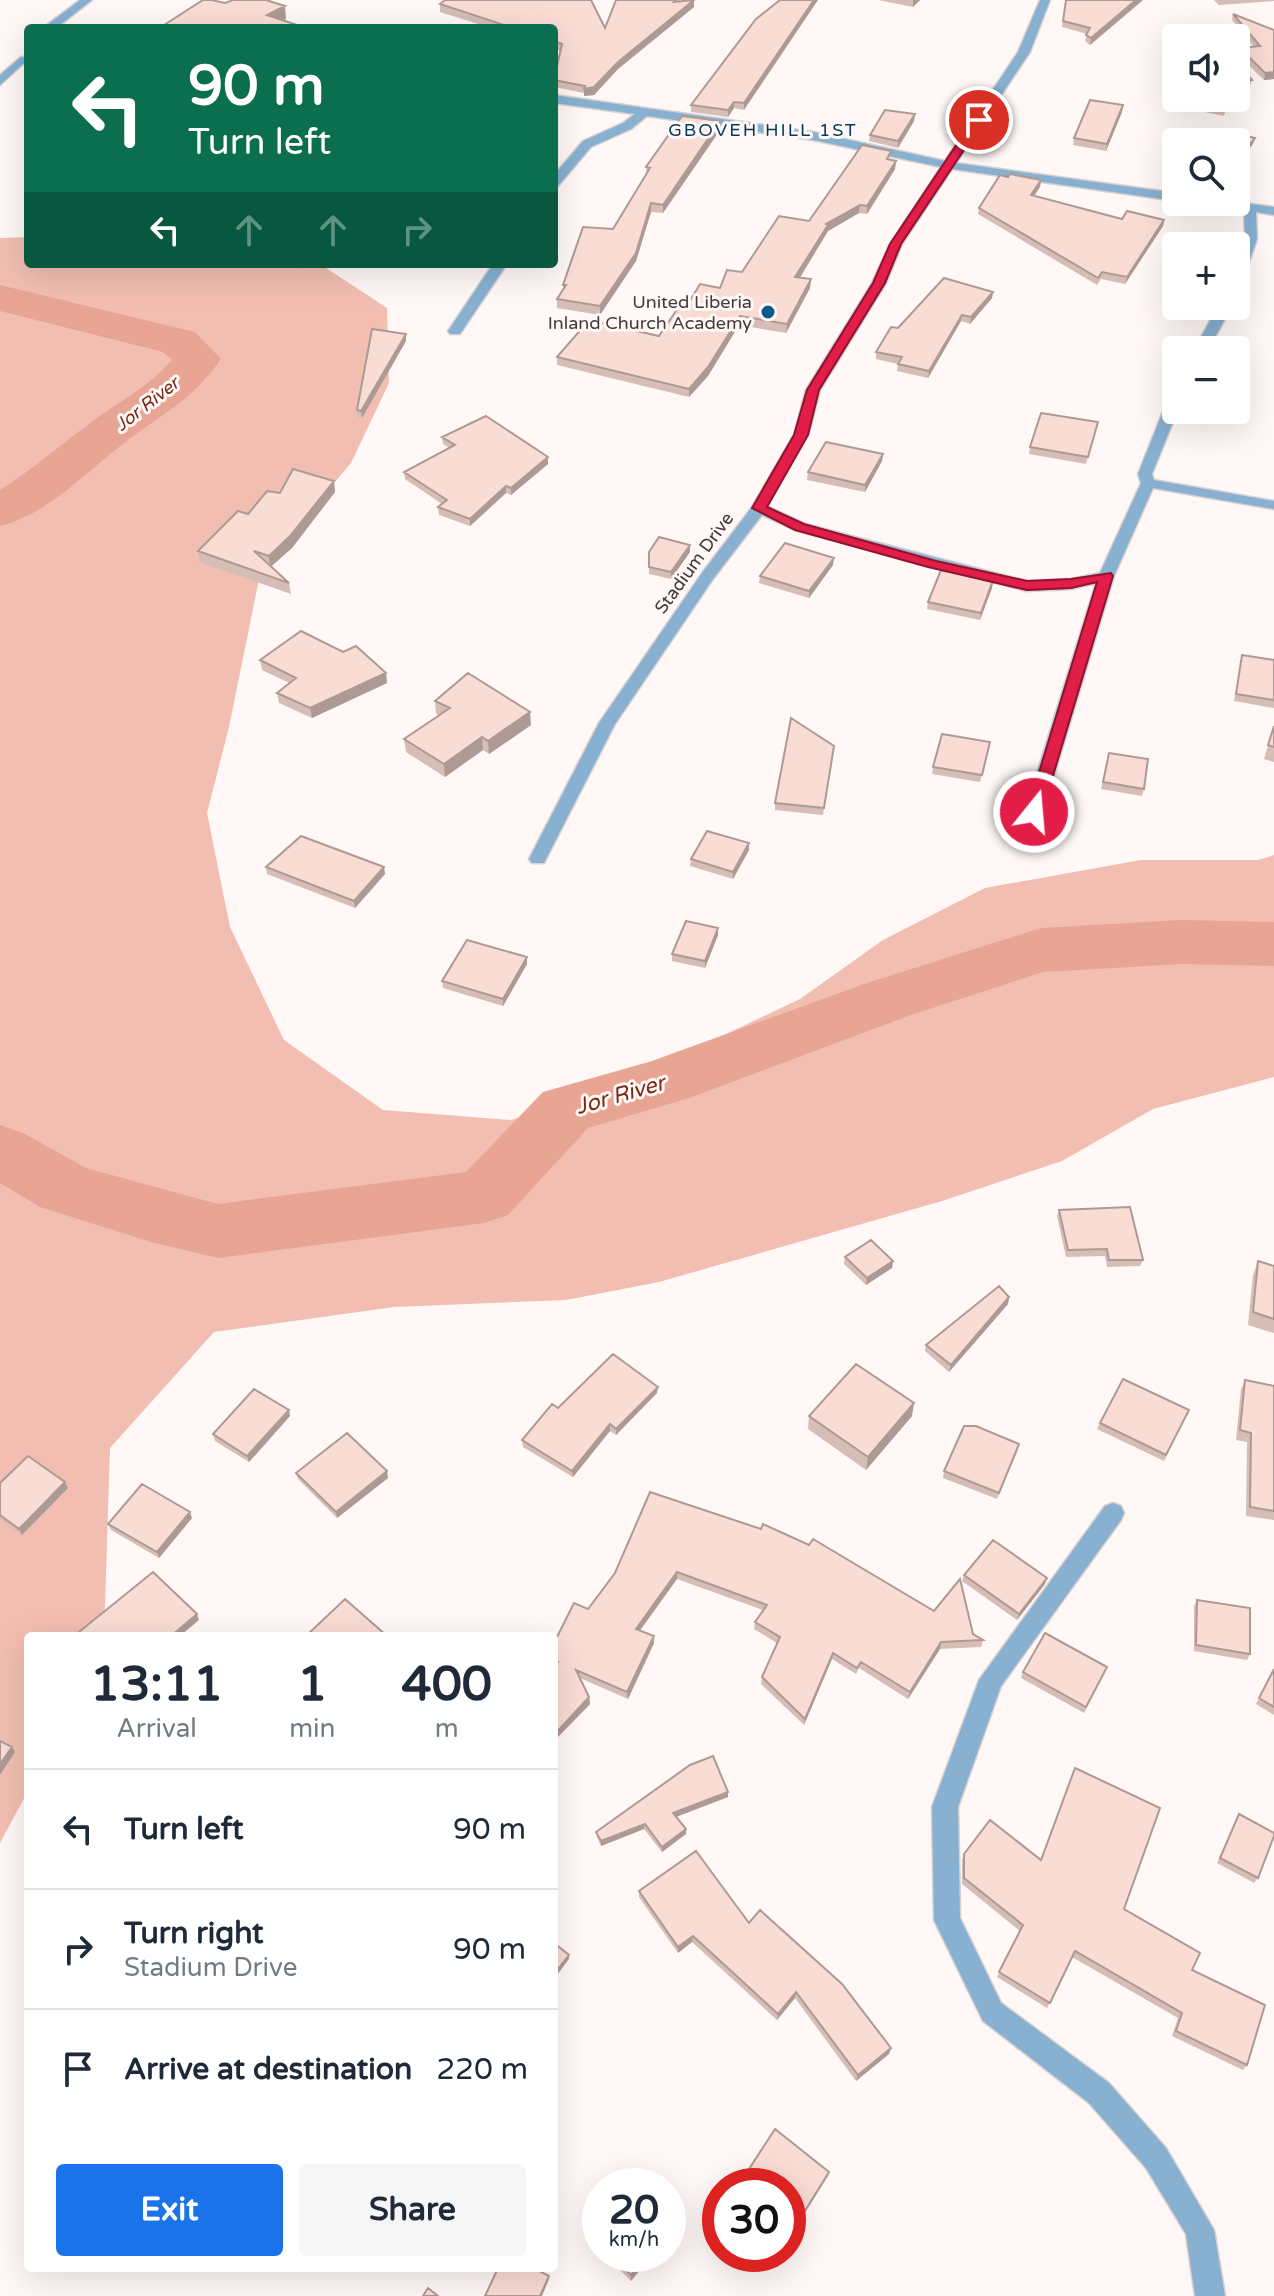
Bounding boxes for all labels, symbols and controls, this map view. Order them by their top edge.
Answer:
map controls [1162,24,1250,424]
button: sound [1162,24,1250,112]
text: 90 m [188,53,324,120]
icon: left [56,56,160,160]
pin [945,86,1013,154]
icon: arrive [957,98,1001,142]
district label: GBOVEH HILL 1ST [668,119,858,141]
text: Turn left [188,121,331,164]
button: search [1162,128,1250,216]
icon: left [143,208,187,252]
icon: ahead [227,208,271,252]
icon: ahead [311,208,355,252]
icon: right [395,208,439,252]
button: + [1162,232,1250,320]
place label: United Liberia Inland Church Academy [548,291,752,334]
marker: United Liberia Inland Church Academy [759,303,777,321]
button: − [1162,336,1250,424]
water label: Jor River [111,371,185,436]
street label: Stadium Drive [650,508,738,618]
position arrow [992,770,1076,854]
water label: Jor River [573,1069,670,1120]
text: 13:11 [90,1656,223,1714]
text: 1 [297,1656,327,1714]
text: 400 [401,1656,492,1714]
text: Arrival [116,1713,197,1744]
text: min [289,1713,335,1744]
text: m [435,1713,459,1744]
icon: left [56,1807,100,1851]
text: Turn left [124,1811,243,1848]
text: 90 m [453,1811,526,1848]
text: Turn right [124,1915,264,1952]
icon: right [56,1927,100,1971]
text: 90 m [453,1931,526,1968]
text: Stadium Drive [124,1952,297,1983]
icon: arrive [56,2047,100,2091]
text: Arrive at destination [124,2051,412,2088]
text: 220 m [436,2051,528,2088]
button: Exit [56,2164,283,2256]
button: Share [299,2164,526,2256]
speed limit sign: 30 [702,2168,806,2272]
text: 20 [609,2186,659,2234]
text: km/h [609,2228,659,2252]

